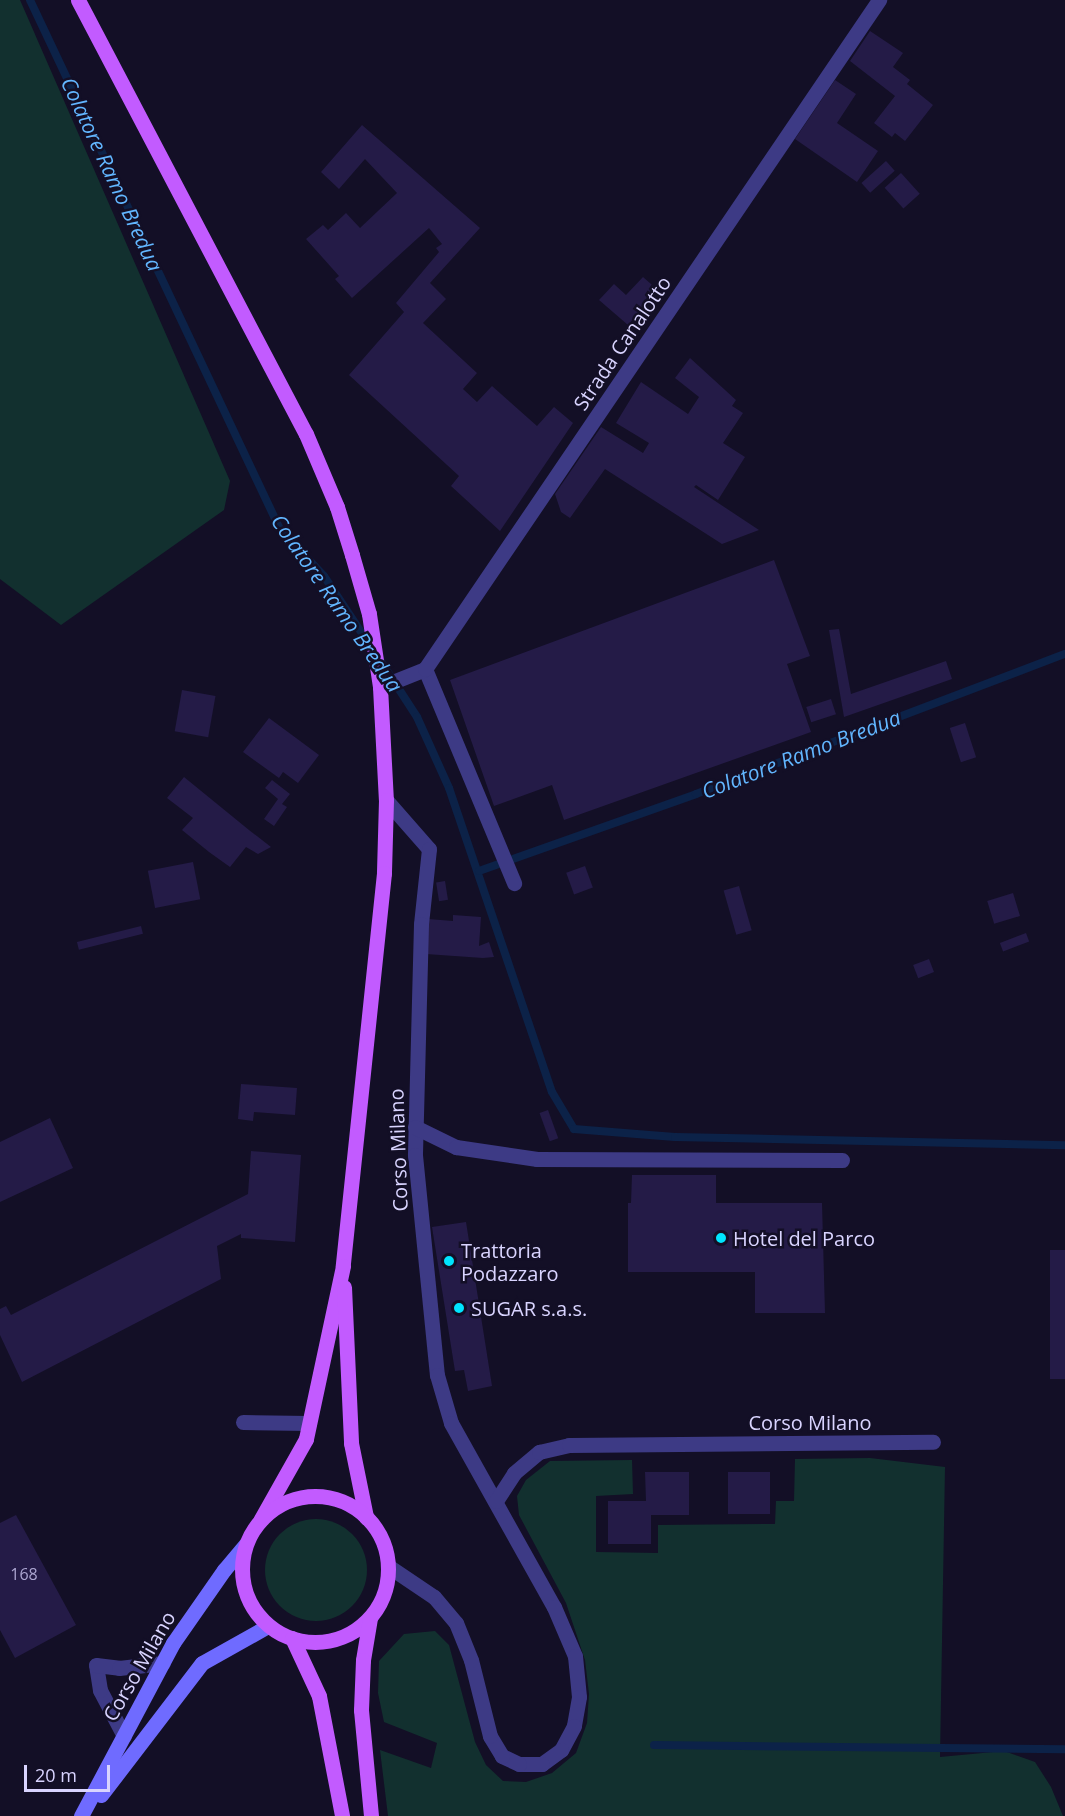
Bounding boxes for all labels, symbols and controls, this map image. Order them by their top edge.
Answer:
water label: Colatore Ramo Bredua [56,73,168,275]
street label: Strada Canalotto [568,271,676,415]
water label: Colatore Ramo Bredua [266,509,408,697]
water label: Colatore Ramo Bredua [698,704,904,804]
street label: Corso Milano [384,1088,412,1212]
place label: Hotel del Parco [733,1226,875,1250]
marker: Hotel del Parco [714,1231,728,1245]
place label: Trattoria Podazzaro [461,1238,558,1285]
marker: Trattoria Podazzaro [442,1254,456,1268]
place label: SUGAR s.a.s. [471,1296,587,1320]
marker: SUGAR s.a.s. [452,1301,466,1315]
street label: Corso Milano [748,1410,872,1434]
house number: 168 [10,1564,38,1584]
street label: Corso Milano [98,1607,180,1725]
scale bar [27,1753,112,1791]
text: 20 m [35,1763,77,1787]

